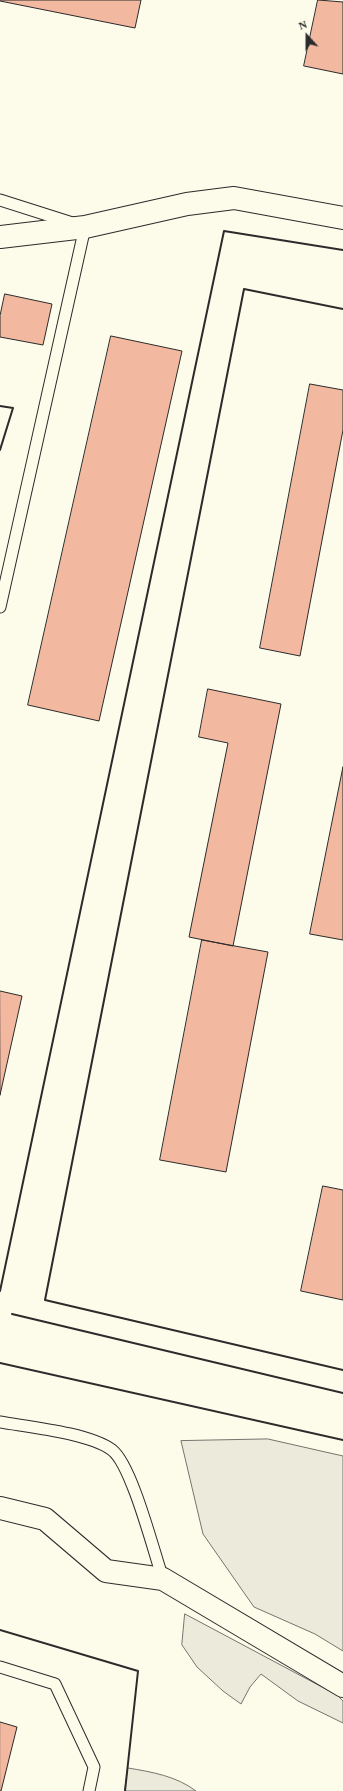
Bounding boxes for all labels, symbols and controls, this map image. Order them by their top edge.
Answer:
north arrow [287,16,327,56]
text: N [297,18,309,32]

